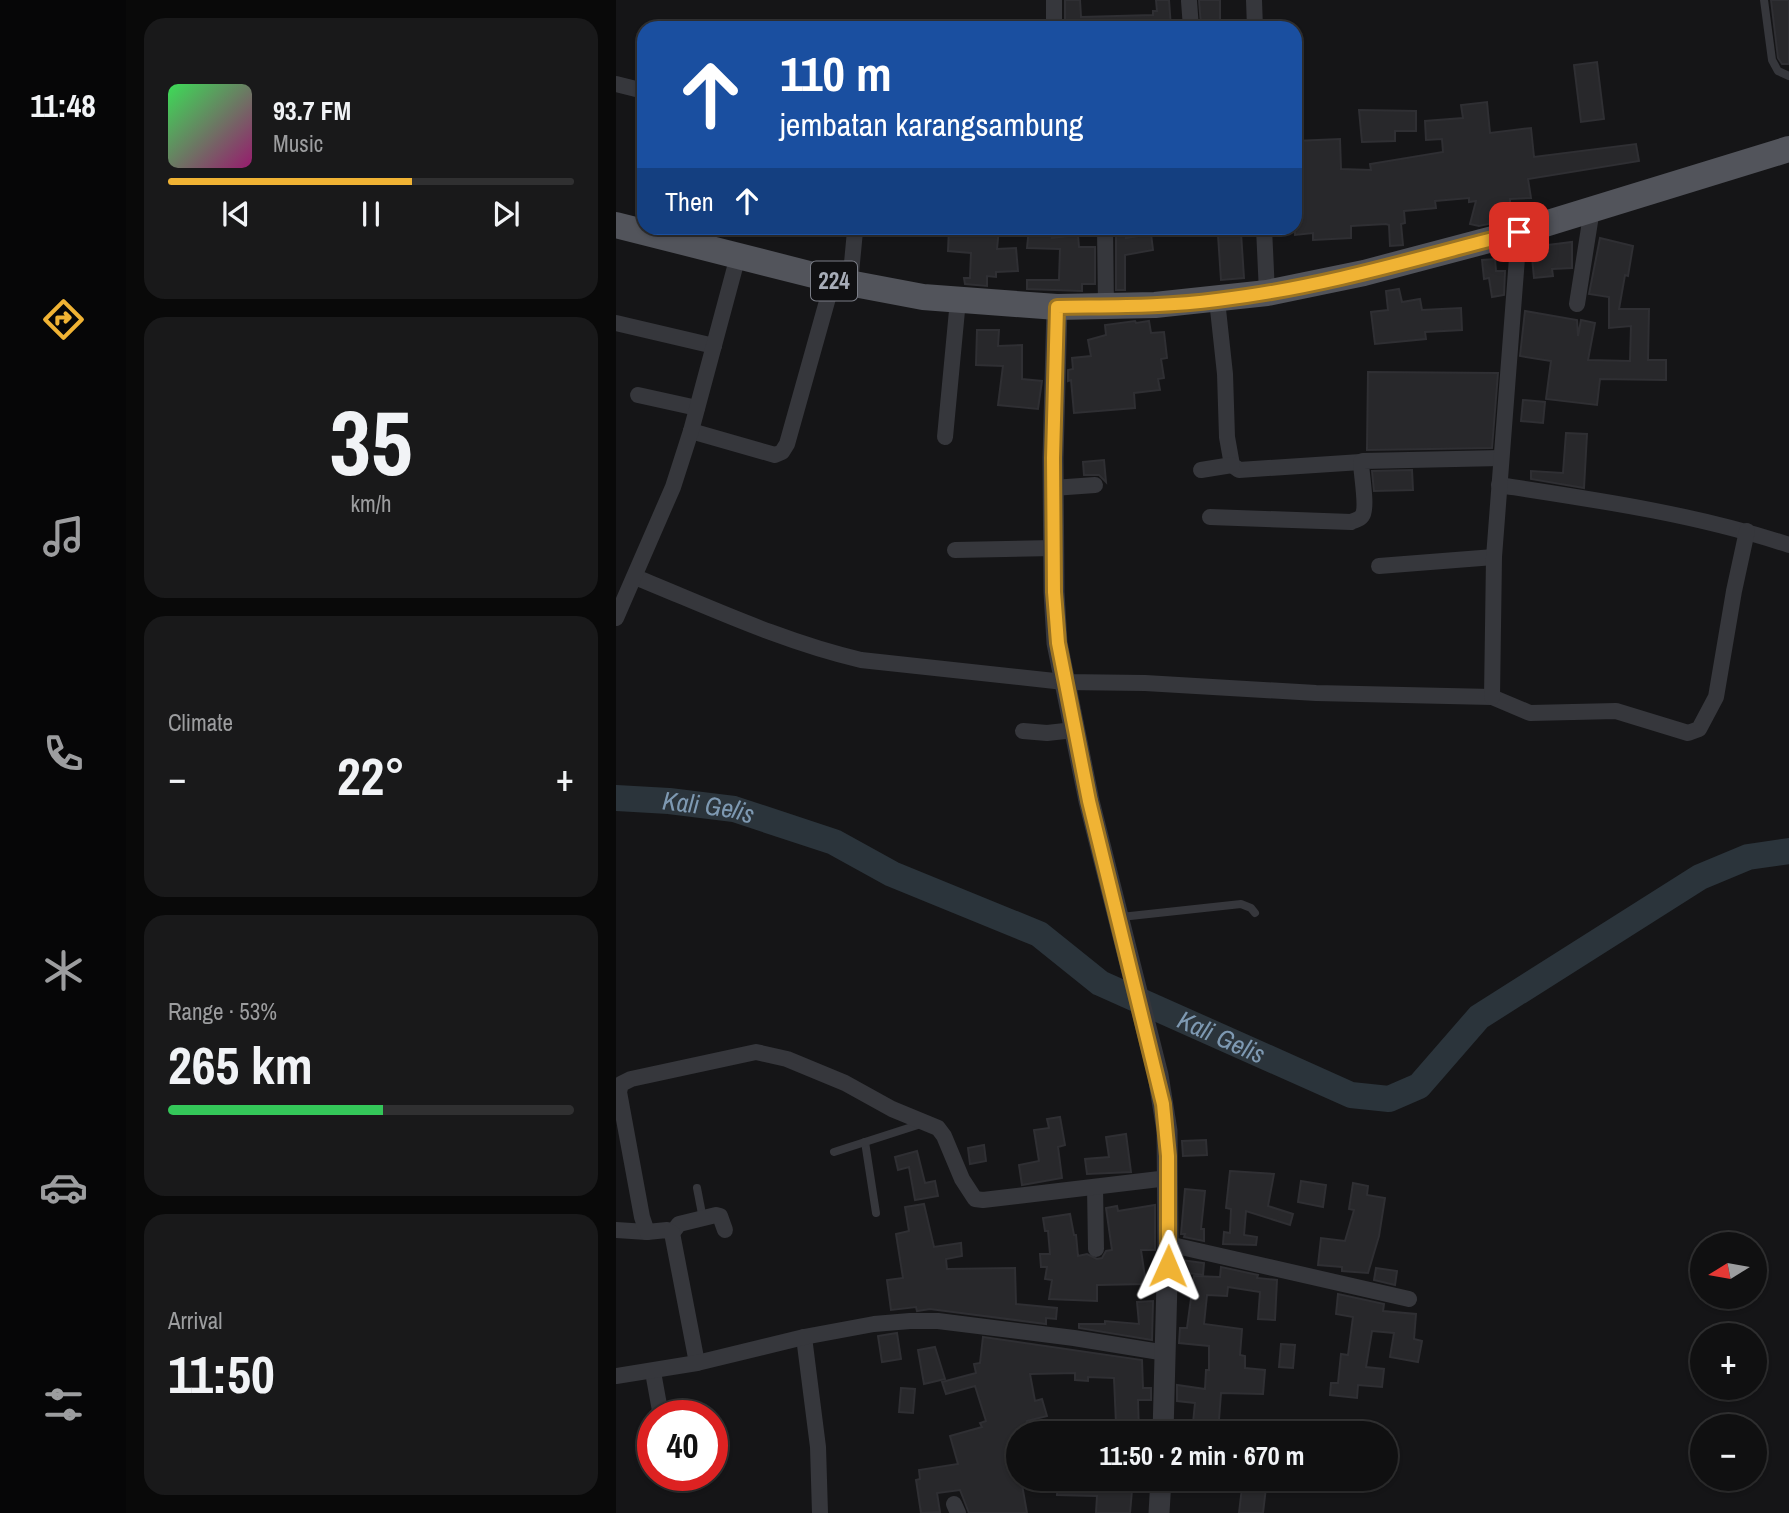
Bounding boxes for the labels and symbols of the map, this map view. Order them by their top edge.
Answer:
pin [1489,202,1549,262]
road number: 224 [811,262,857,300]
water label: Kali Gelis [661,782,759,832]
water label: Kali Gelis [1172,1002,1271,1072]
position arrow [1131,1229,1205,1303]
north arrow [1690,1232,1768,1309]
speed limit sign: 40 [637,1400,728,1491]

